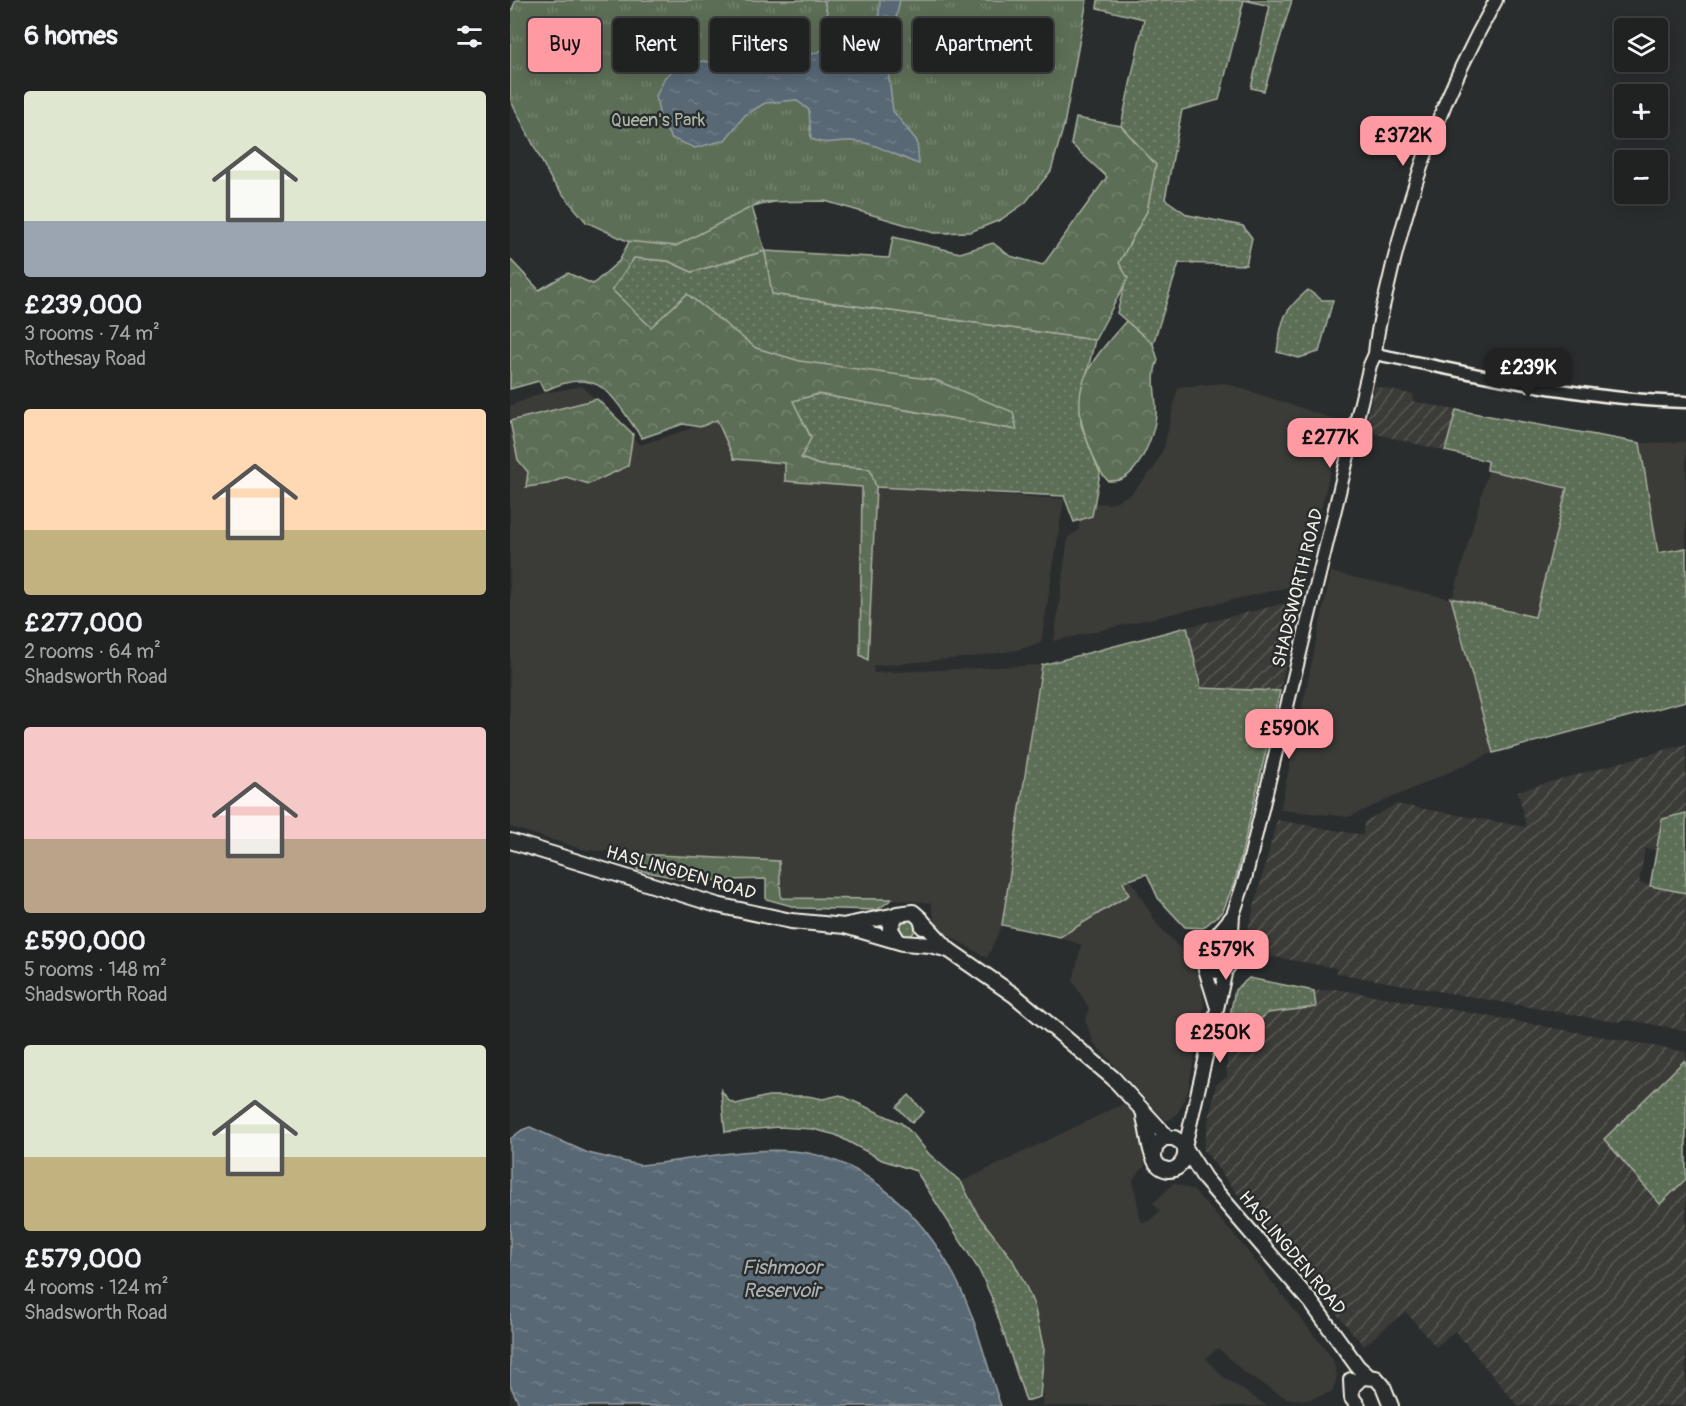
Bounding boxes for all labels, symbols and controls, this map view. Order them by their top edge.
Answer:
chip: Buy [528,18,601,72]
chip: Rent [613,18,698,72]
chip: Filters [710,18,809,72]
chip: New [821,18,901,72]
chip: Apartment [913,18,1053,72]
map controls [1614,18,1668,204]
button: layers [1614,18,1668,72]
text: 6 homes [24,20,118,52]
icon: filters [453,20,486,53]
button: + [1614,84,1668,138]
park label: Queen's Park [611,109,706,132]
pin: £372K [1361,116,1445,167]
text: £372K [1374,123,1432,148]
icon: home [201,130,309,238]
button: − [1614,150,1668,204]
text: £239,000 [24,289,142,321]
text: 3 rooms · 74 m² [24,321,160,346]
text: Rothesay Road [24,346,146,371]
pin: £239K [1486,348,1570,399]
text: £239K [1500,355,1556,380]
pin: £277K [1288,418,1372,469]
text: £277K [1301,425,1359,450]
icon: home [201,448,309,556]
street label: SHADSWORTH ROAD [1267,506,1329,670]
text: £277,000 [24,607,143,639]
text: 2 rooms · 64 m² [24,639,161,664]
text: Shadsworth Road [24,664,168,689]
pin: £590K [1247,709,1331,760]
text: £590K [1259,716,1319,741]
icon: home [201,766,309,874]
street label: HASLINGDEN ROAD [603,841,759,905]
text: £590,000 [24,925,146,957]
pin: £579K [1184,930,1268,981]
text: £579K [1198,937,1254,962]
text: 5 rooms · 148 m² [24,957,167,982]
text: Shadsworth Road [24,982,168,1007]
pin: £250K [1178,1013,1262,1064]
text: £250K [1190,1020,1250,1045]
icon: home [201,1084,309,1192]
street label: HASLINGDEN ROAD [1233,1186,1351,1320]
text: £579,000 [24,1243,142,1275]
water label: Fishmoor Reservoir [742,1255,825,1303]
text: 4 rooms · 124 m² [24,1275,169,1300]
text: Shadsworth Road [24,1300,168,1325]

